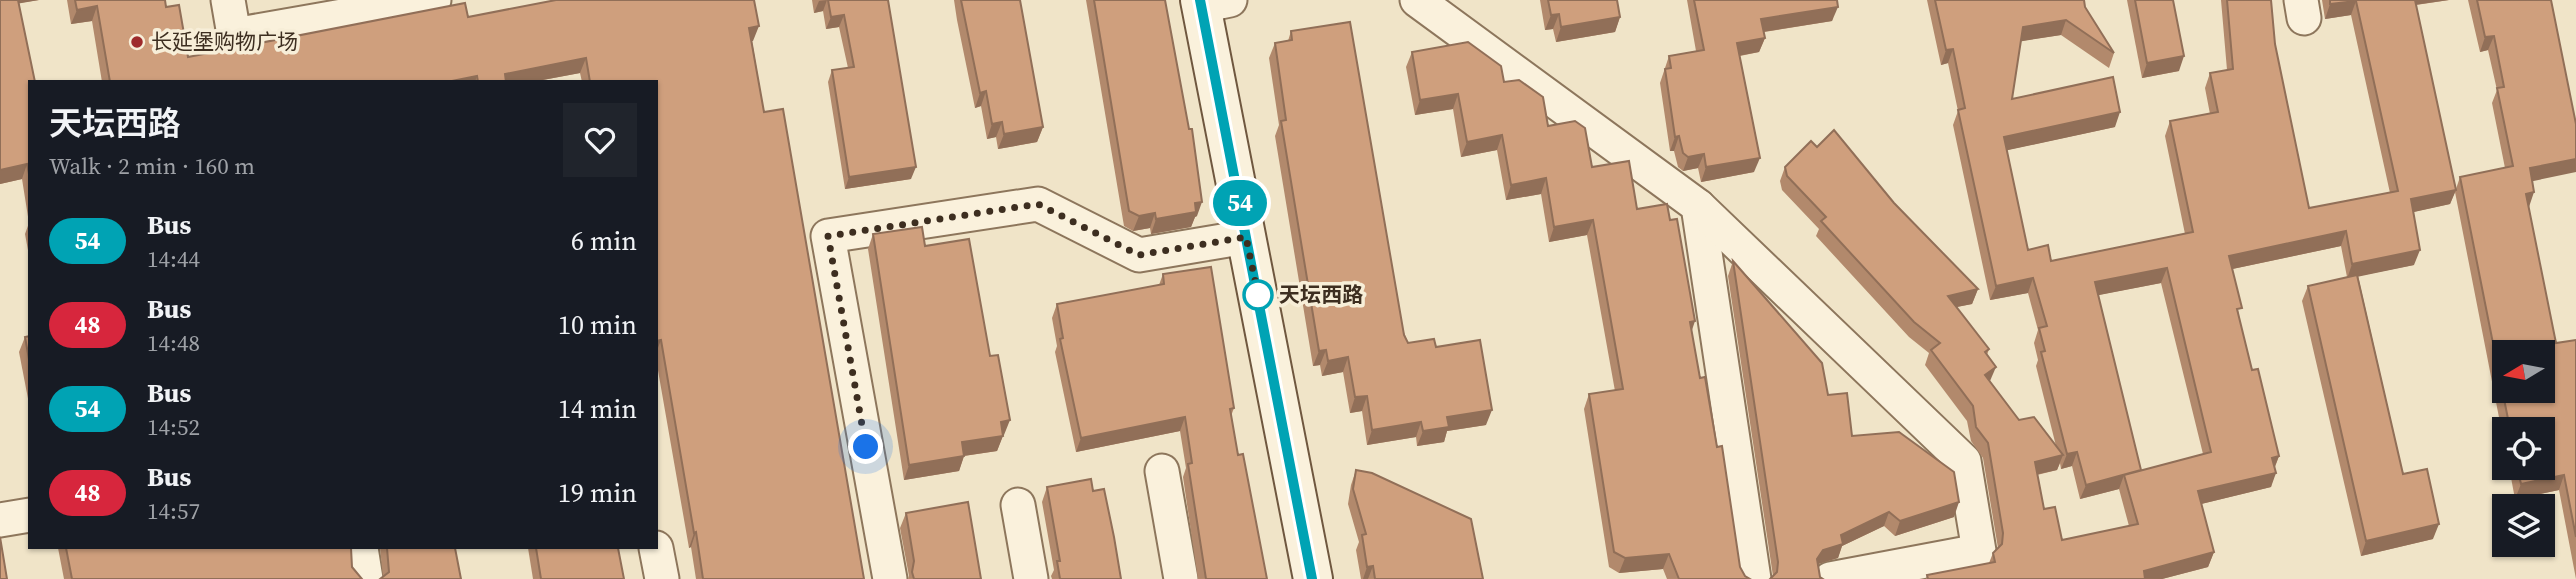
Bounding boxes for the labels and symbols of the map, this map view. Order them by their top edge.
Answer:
place label: 长延堡购物广场 [151,27,298,56]
marker: 长延堡购物广场 [129,34,145,50]
line badge: 54 [1208,180,1272,226]
marker: 天坛西路 [1243,280,1273,310]
place label: 天坛西路 [1279,280,1363,309]
north arrow [2492,340,2555,402]
your location [848,429,883,464]

